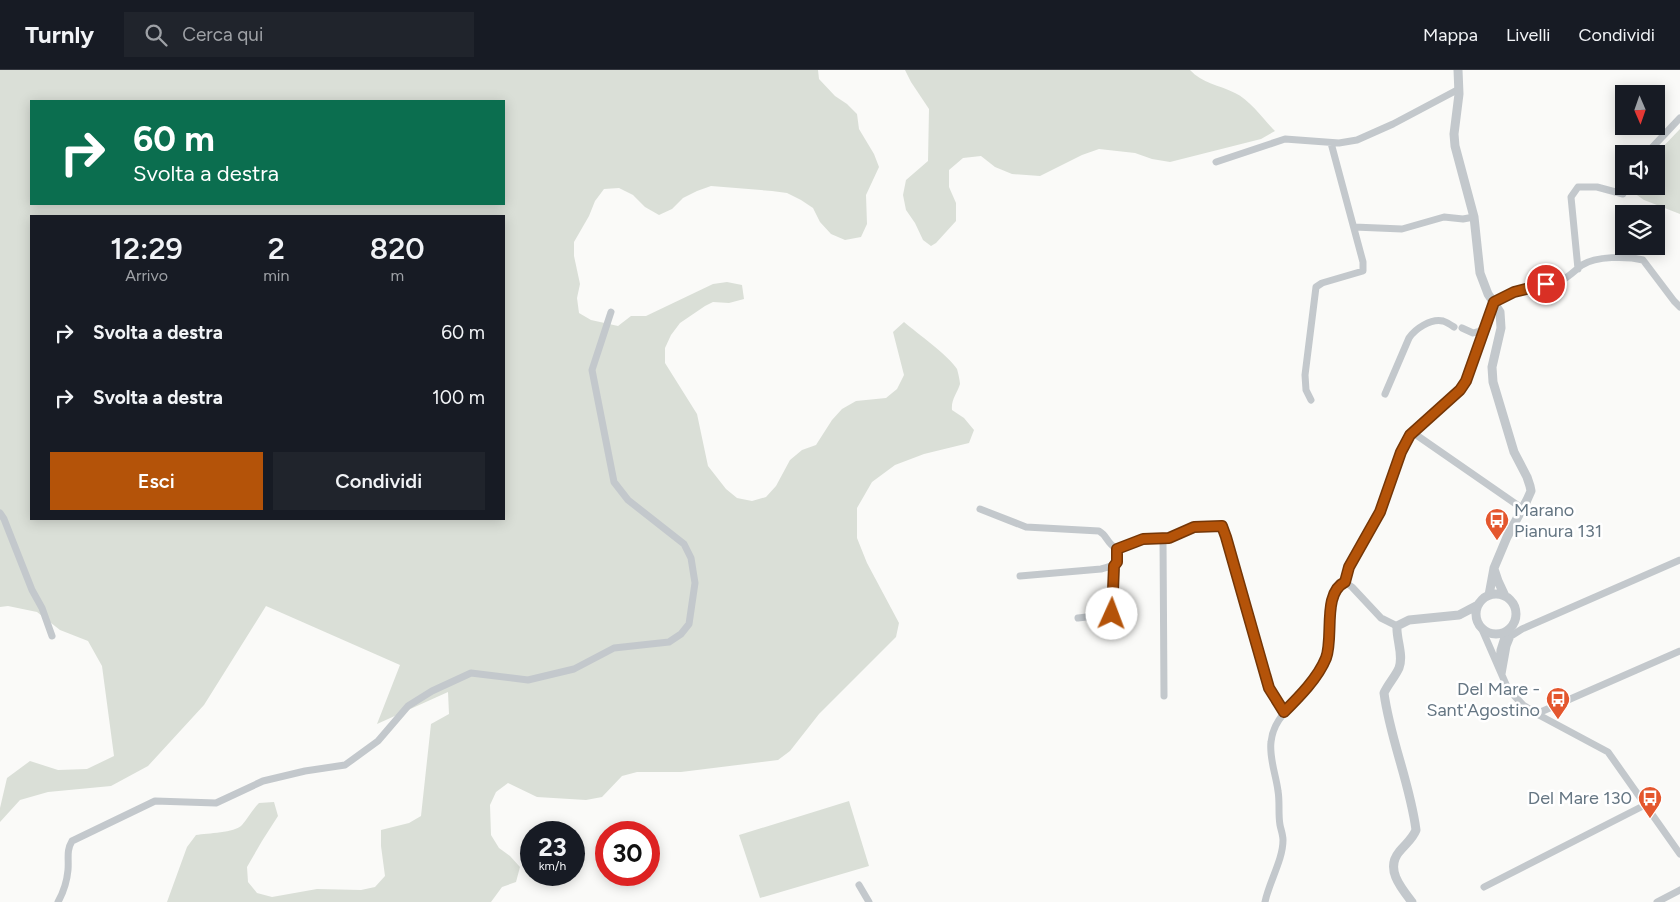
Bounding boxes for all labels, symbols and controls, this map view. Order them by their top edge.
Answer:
search box [124,12,474,57]
text: Turnly [25,20,94,49]
icon: search [142,21,170,49]
text: Cerca qui [182,23,263,46]
text: Mappa [1423,24,1478,46]
text: Livelli [1506,24,1551,46]
text: Condividi [1579,24,1655,46]
north arrow [1615,85,1665,135]
map controls [1615,85,1665,255]
text: 60 m [133,118,215,160]
icon: right [50,120,115,185]
button: sound [1615,145,1665,195]
text: Svolta a destra [133,160,279,187]
button: layers [1615,205,1665,255]
text: 12:29 [110,230,183,267]
text: 2 [268,230,285,267]
text: 820 [370,230,425,267]
pin [1525,263,1567,305]
text: Arrivo [125,266,168,285]
text: min [263,266,289,285]
text: m [390,266,404,285]
icon: arrive [1532,270,1560,298]
icon: right [50,319,78,347]
text: Svolta a destra [93,321,223,344]
text: 60 m [441,321,485,344]
icon: right [50,384,78,412]
text: Svolta a destra [93,386,223,409]
text: 100 m [432,386,485,409]
button: Esci [50,452,263,510]
button: Condividi [273,452,485,510]
place label: Marano Pianura 131 [1514,499,1602,542]
bus stop icon: Marano Pianura 131 [1484,507,1510,541]
position arrow [1085,587,1137,639]
place label: Del Mare - Sant'Agostino [1426,678,1540,721]
bus stop icon: Del Mare - Sant'Agostino [1545,686,1571,720]
bus stop icon: Del Mare 130 [1637,785,1663,819]
place label: Del Mare 130 [1528,787,1632,809]
speed limit sign: 30 [595,821,660,886]
text: 23 [538,832,567,862]
text: km/h [539,859,566,873]

